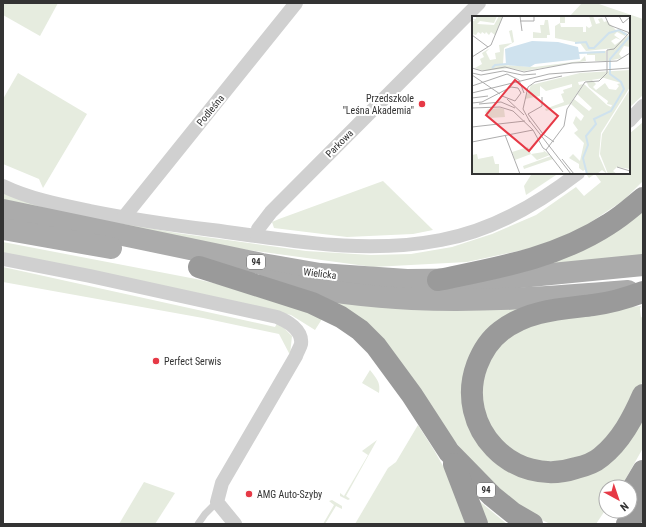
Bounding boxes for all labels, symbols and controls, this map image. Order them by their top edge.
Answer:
inset map [472,16,630,174]
street label: Podleśna [195,92,226,128]
place label: Przedszkole "Leśna Akademia" [343,93,414,116]
marker: Przedszkole "Leśna Akademia" [417,99,427,109]
street label: Parkowa [323,127,355,159]
road number: 94 [247,255,265,269]
street label: Wielicka [303,266,337,281]
marker: Perfect Serwis [151,356,161,366]
place label: Perfect Serwis [164,356,222,367]
north arrow [598,479,638,519]
road number: 94 [477,483,495,497]
marker: AMG Auto-Szyby [244,489,254,499]
place label: AMG Auto-Szyby [257,489,322,500]
text: N [617,499,631,514]

